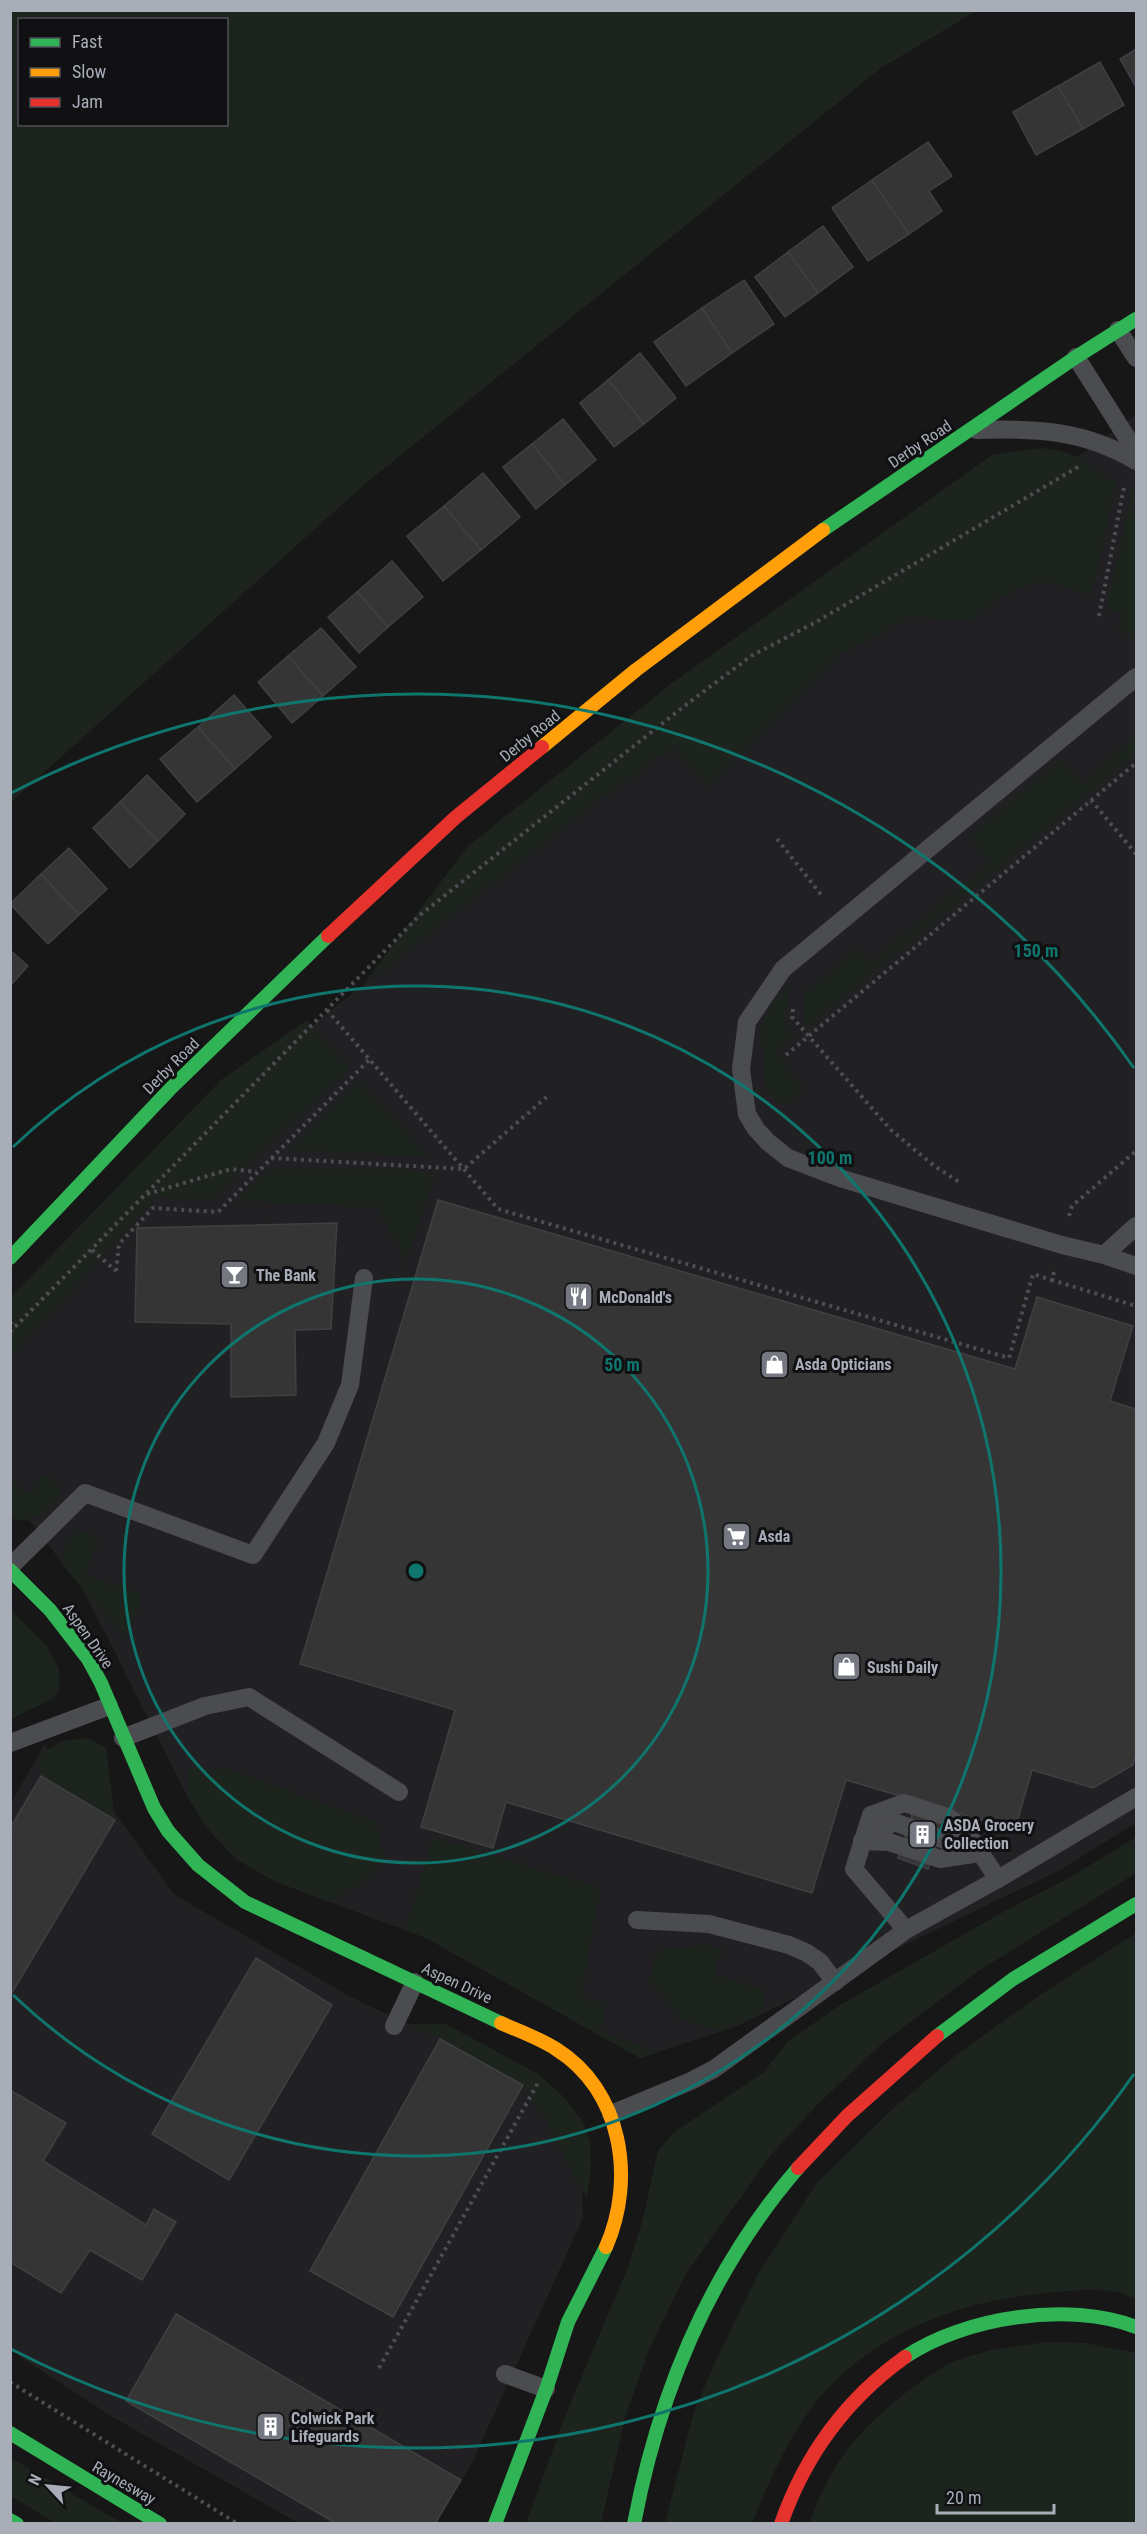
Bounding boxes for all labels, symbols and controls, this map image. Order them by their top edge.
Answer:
legend [18,18,228,126]
text: Fast [72,31,103,52]
text: Slow [72,61,107,82]
text: Jam [72,91,103,112]
street label: Derby Road [885,416,955,472]
street label: Derby Road [496,706,564,766]
text: 150 m [1014,940,1058,961]
street label: Derby Road [139,1034,203,1098]
text: 100 m [808,1147,852,1168]
bar icon: The Bank [219,1259,251,1291]
place label: The Bank [256,1266,316,1285]
restaurant icon: McDonald's [562,1281,594,1313]
place label: McDonald's [599,1288,672,1307]
shop icon: Asda Opticians [758,1348,790,1380]
text: 50 m [604,1354,640,1375]
place label: Asda Opticians [795,1355,892,1374]
supermarket icon: Asda [721,1520,753,1552]
place label: Asda [758,1527,791,1546]
centre of rings [406,1561,426,1581]
street label: Aspen Drive [59,1600,117,1672]
shop icon: Sushi Daily [830,1651,862,1683]
place label: Sushi Daily [867,1658,938,1677]
place label: ASDA Grocery Collection [944,1816,1034,1853]
building icon: ASDA Grocery Collection [907,1818,939,1850]
street label: Aspen Drive [419,1958,495,2008]
place label: Colwick Park Lifeguards [291,2409,375,2446]
building icon: Colwick Park Lifeguards [254,2411,286,2443]
north arrow [18,2456,78,2516]
street label: Raynesway [89,2457,159,2509]
text: N [24,2471,46,2488]
scale bar [937,2477,1054,2515]
text: 20 m [946,2487,981,2508]

